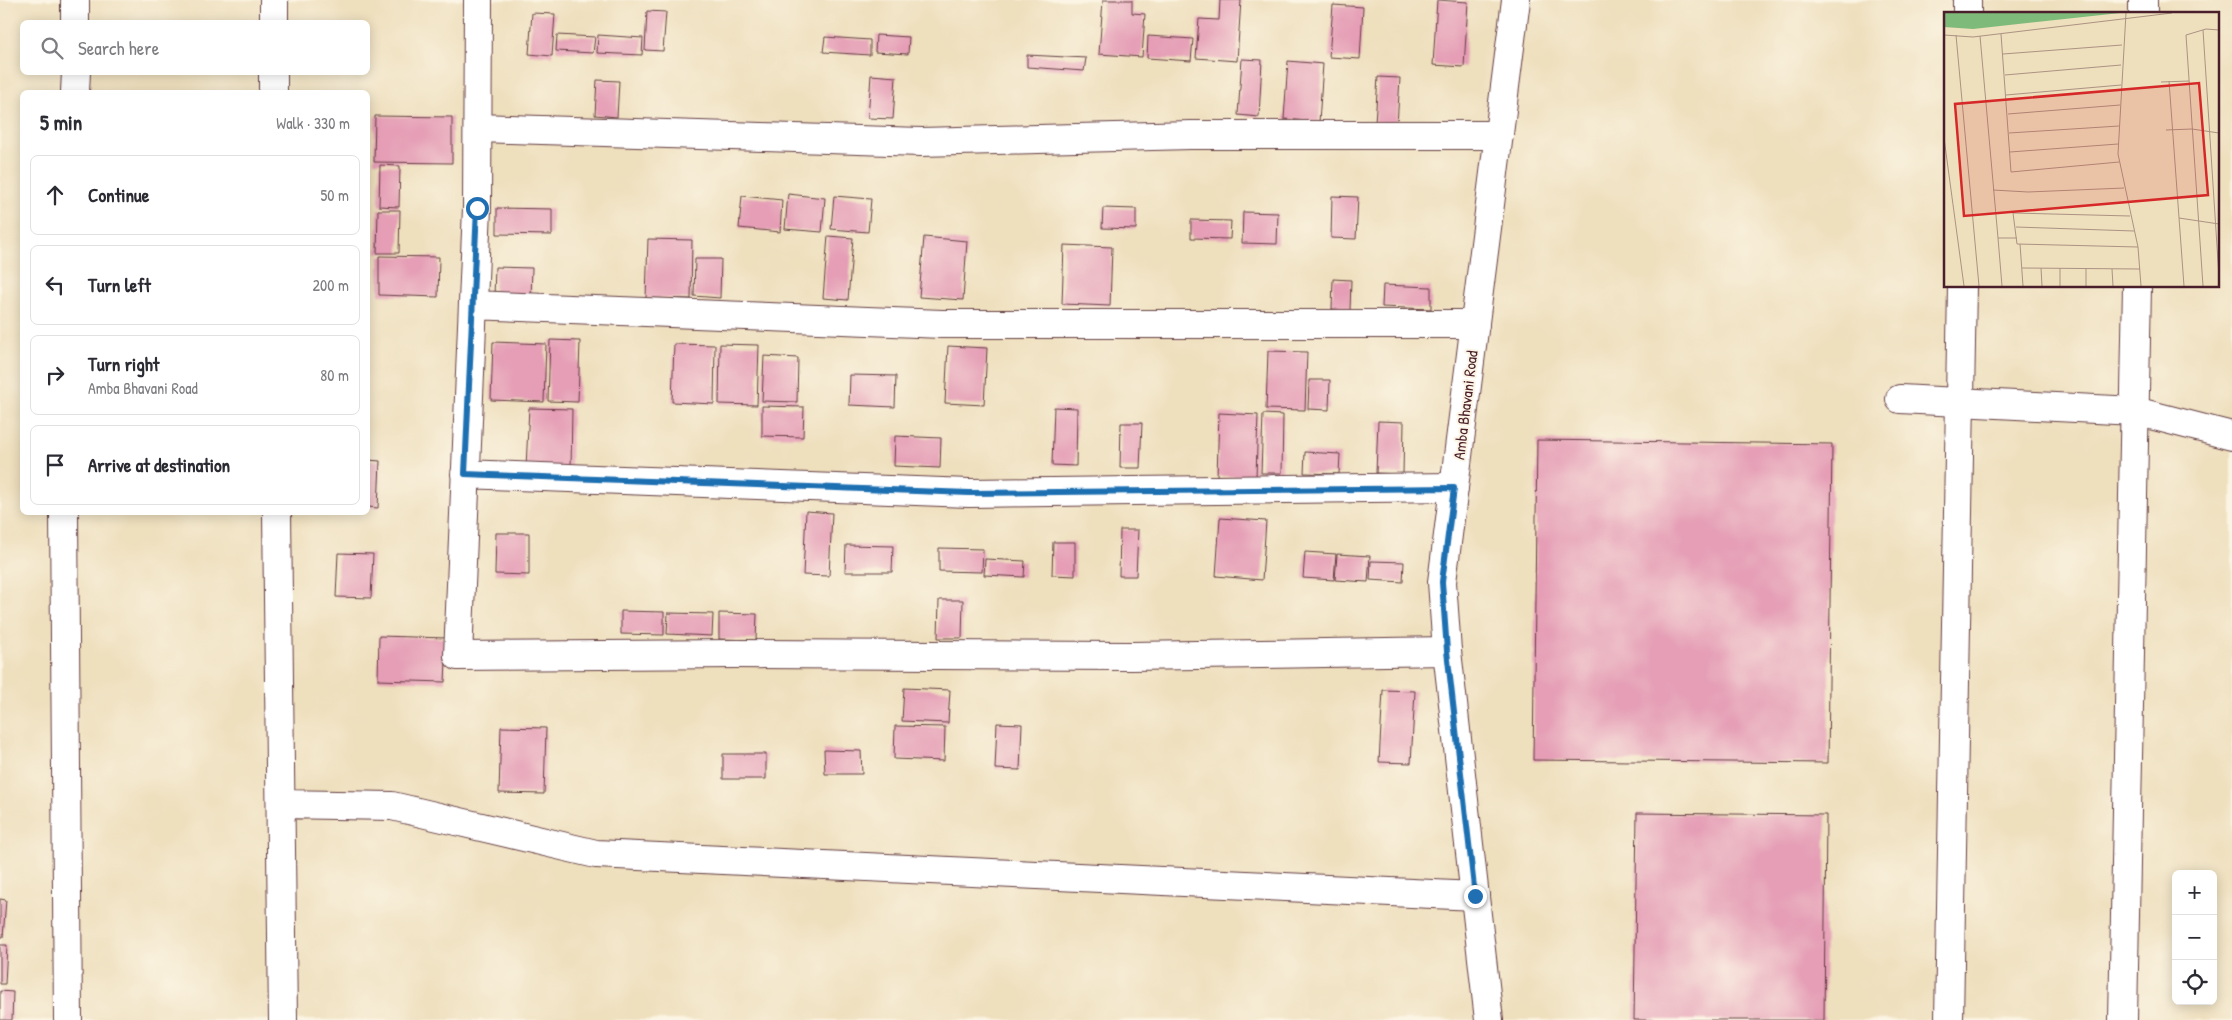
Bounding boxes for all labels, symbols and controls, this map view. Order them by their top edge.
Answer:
inset map [1944,12,2220,288]
search box [20,20,370,75]
icon: search [38,34,66,62]
text: Search here [78,35,159,61]
text: 5 min [40,108,82,137]
text: Walk · 330 m [276,112,350,134]
icon: ahead [41,181,69,209]
text: Continue [88,182,149,208]
text: 50 m [321,184,349,206]
route start [466,197,489,220]
icon: left [41,271,69,299]
text: Turn left [88,272,151,298]
text: 200 m [313,274,349,296]
street label: Amba Bhavani Road [1447,349,1483,461]
text: Turn right [88,351,159,377]
icon: right [41,361,69,389]
text: 80 m [320,364,349,386]
text: Amba Bhavani Road [88,377,198,399]
icon: arrive [41,451,69,479]
text: Arrive at destination [88,452,230,478]
map controls [2172,870,2217,1005]
button: + [2172,870,2217,915]
route end [1464,885,1487,908]
button: − [2172,915,2217,960]
button: locate [2172,960,2217,1005]

